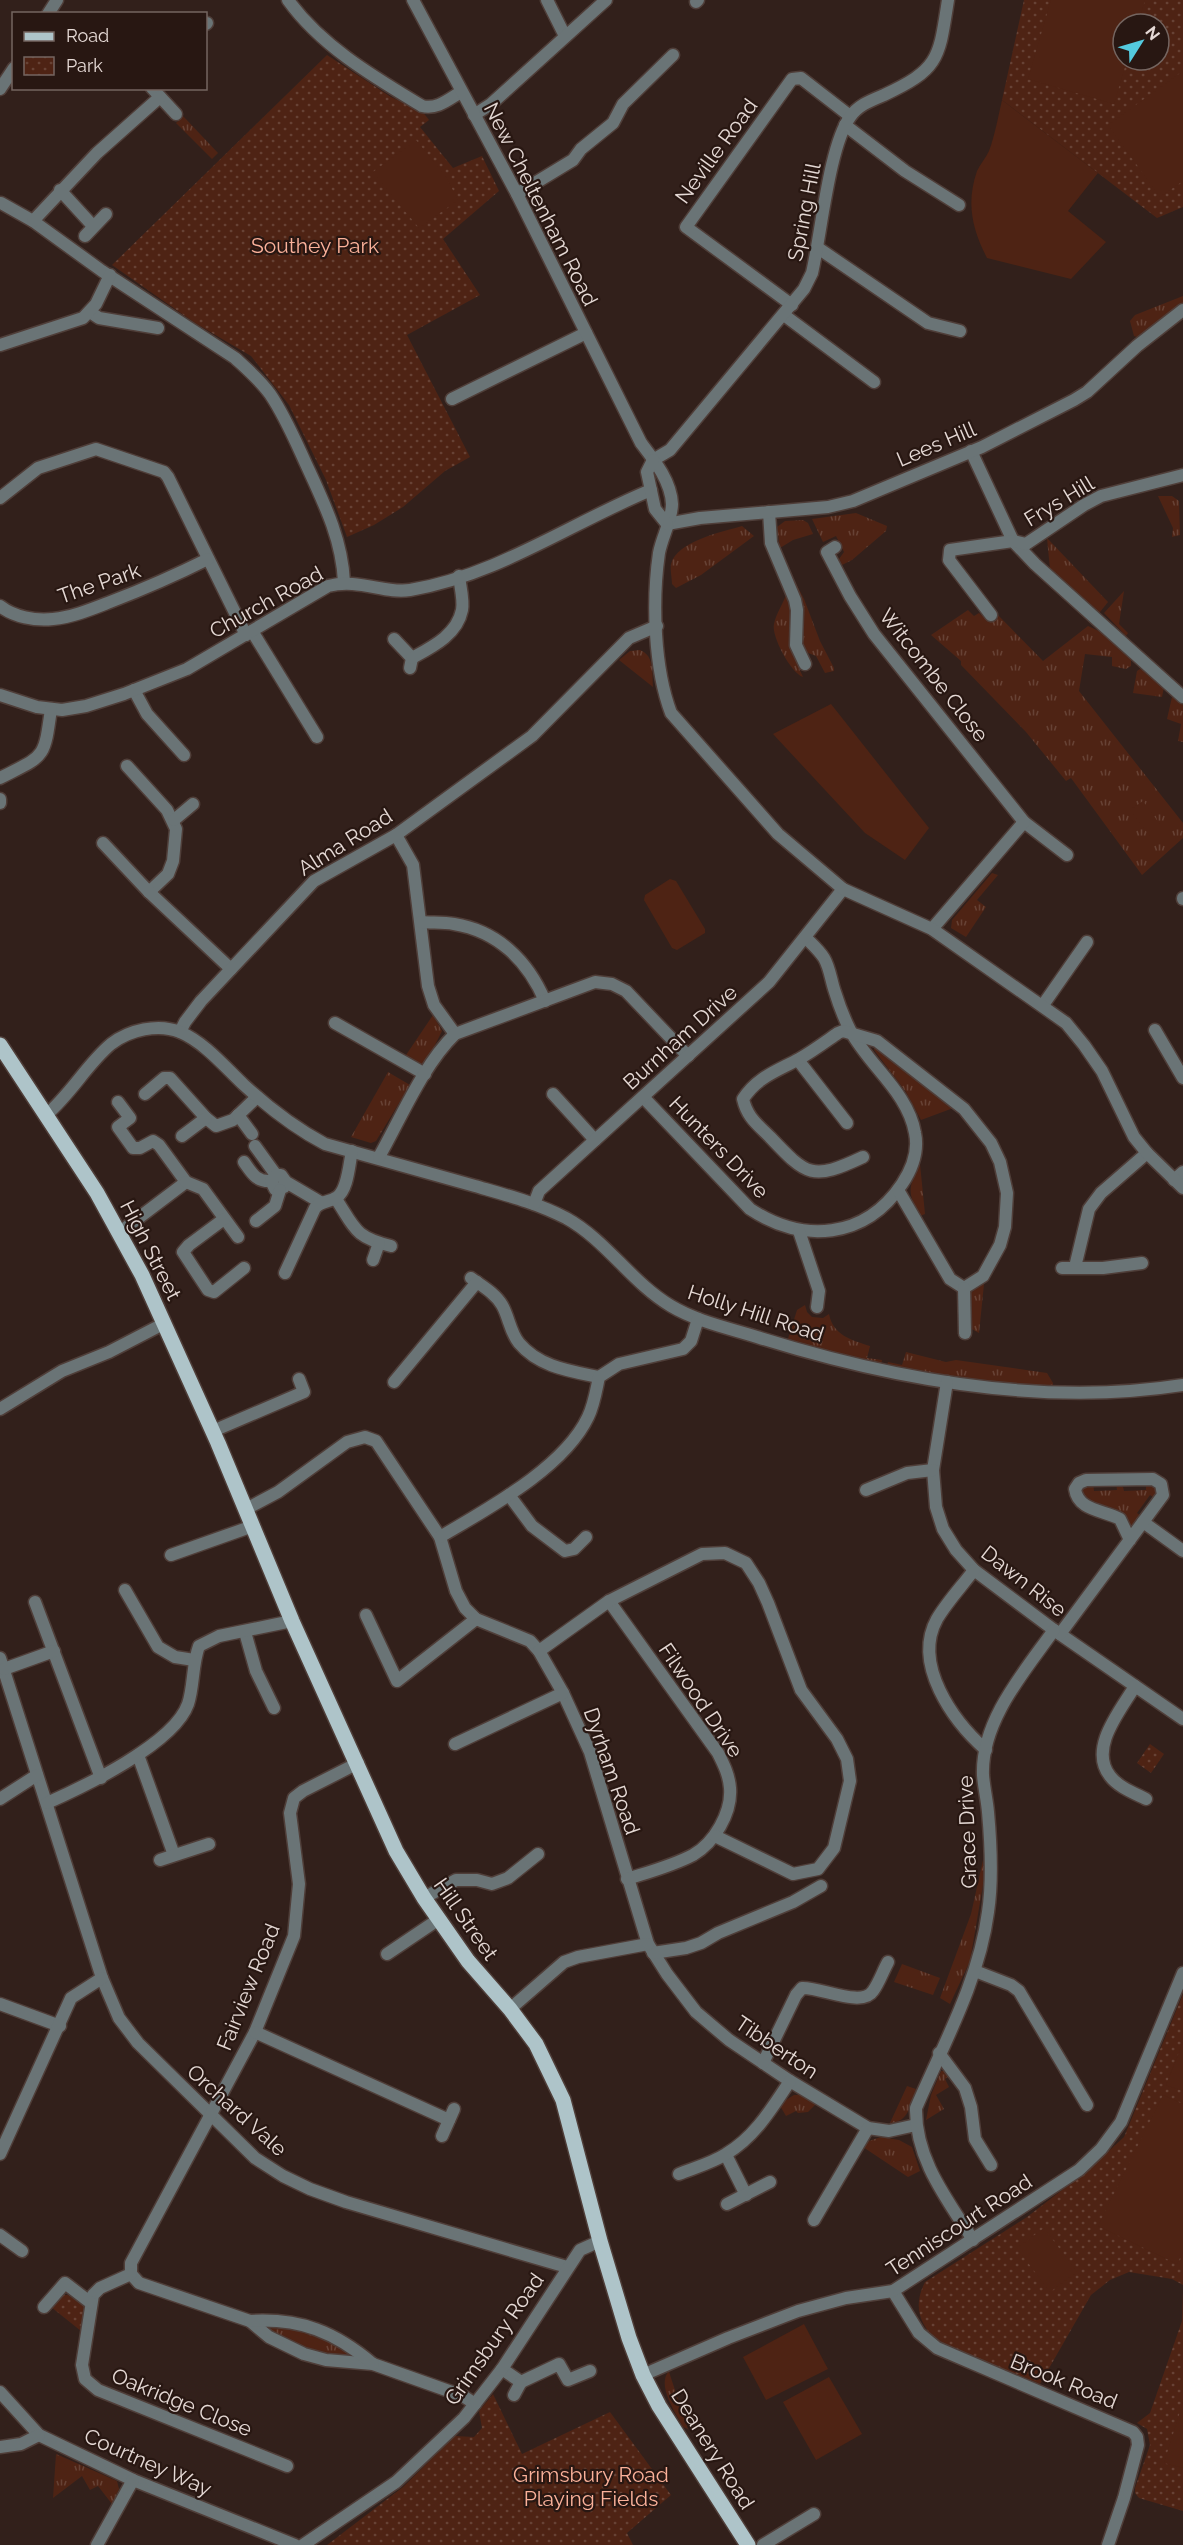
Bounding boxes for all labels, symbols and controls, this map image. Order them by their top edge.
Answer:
legend [12,12,207,90]
north arrow [1111,12,1171,72]
text: N [1141,23,1164,44]
text: Road [66,25,109,46]
text: Park [66,55,103,76]
street label: Neville Road [670,94,762,208]
street label: New Cheltenham Road [479,98,603,310]
street label: Spring Hill [782,160,826,263]
park label: Southey Park [251,233,379,258]
street label: Lees Hill [893,416,980,472]
street label: Frys Hill [1020,470,1099,532]
street label: The Park [54,557,144,609]
street label: Church Road [205,561,327,643]
street label: Witcombe Close [874,603,994,747]
street label: Alma Road [293,803,397,881]
street label: Burnham Drive [618,979,742,1095]
street label: Hunters Drive [664,1091,774,1203]
street label: High Street [115,1196,187,1304]
street label: Holly Hill Road [685,1279,827,1347]
street label: Dawn Rise [976,1540,1072,1622]
street label: Filwood Drive [654,1638,748,1762]
street label: Dyrham Road [579,1704,645,1838]
street label: Grace Drive [953,1775,981,1889]
street label: Hill Street [429,1873,503,1965]
street label: Fairview Road [211,1920,285,2054]
street label: Tibberton [731,2010,823,2084]
street label: Orchard Vale [182,2059,292,2161]
street label: Tenniscourt Road [882,2169,1036,2281]
street label: Grimsbury Road [439,2268,549,2410]
street label: Brook Road [1007,2348,1121,2414]
street label: Oakridge Close [108,2362,256,2442]
street label: Deanery Road [666,2384,760,2514]
street label: Courtney Way [80,2423,216,2501]
park label: Grimsbury Road Playing Fields [513,2462,669,2511]

